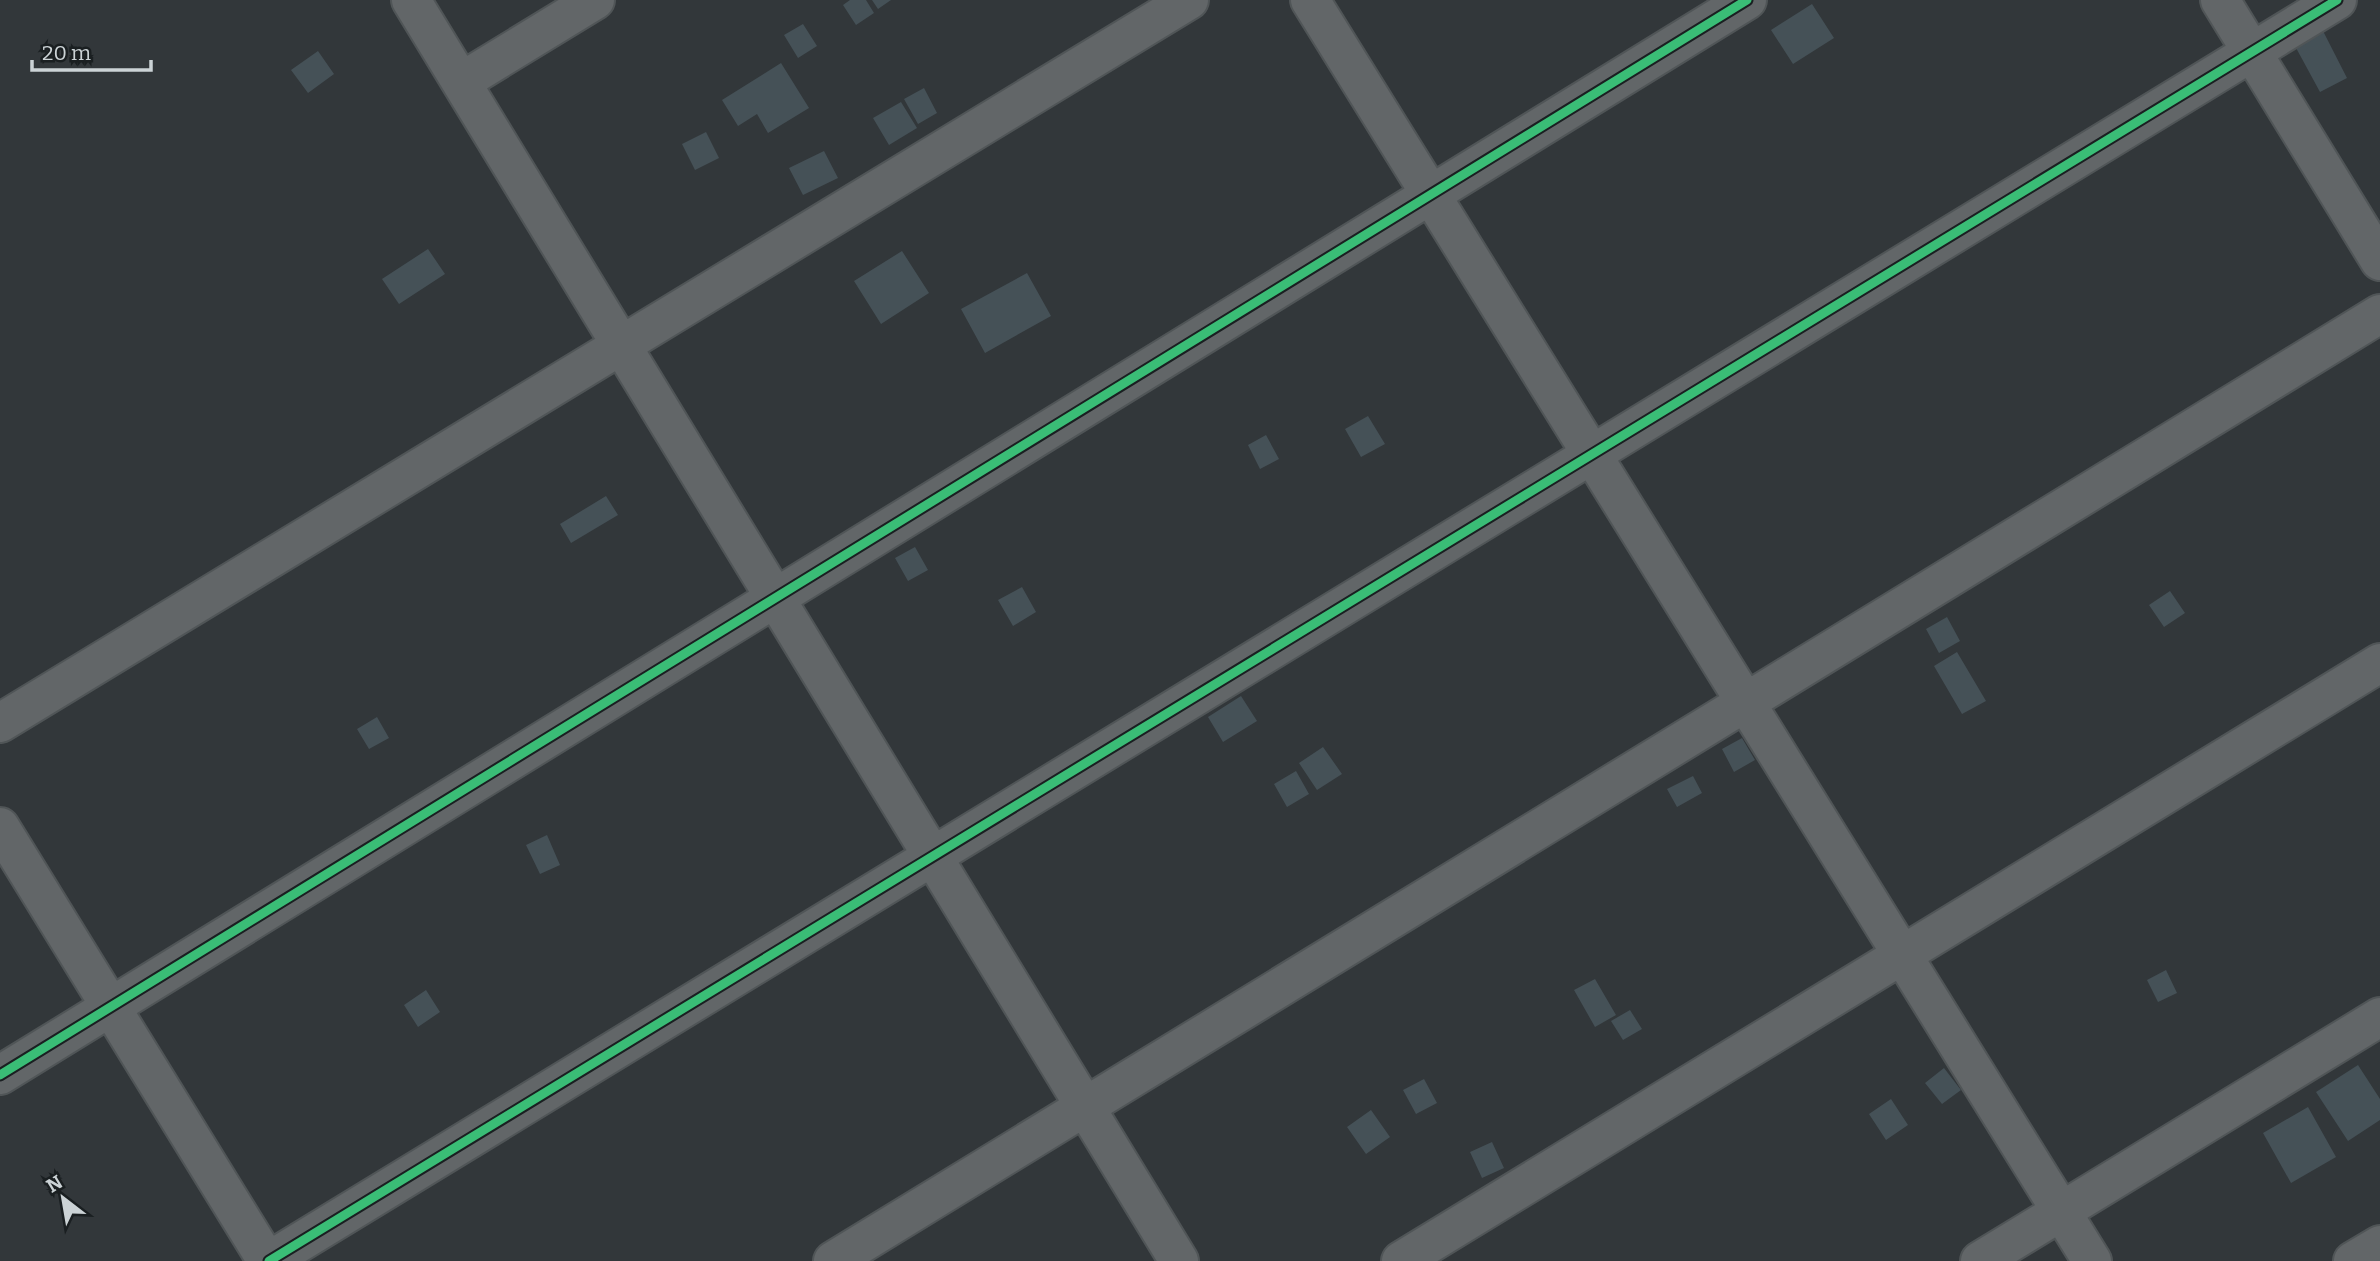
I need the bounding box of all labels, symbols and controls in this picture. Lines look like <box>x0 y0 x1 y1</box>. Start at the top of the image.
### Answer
scale bar <box>32 28 150 72</box>
text: 20 m <box>42 40 91 66</box>
north arrow <box>28 1163 98 1233</box>
text: N <box>42 1170 67 1197</box>

